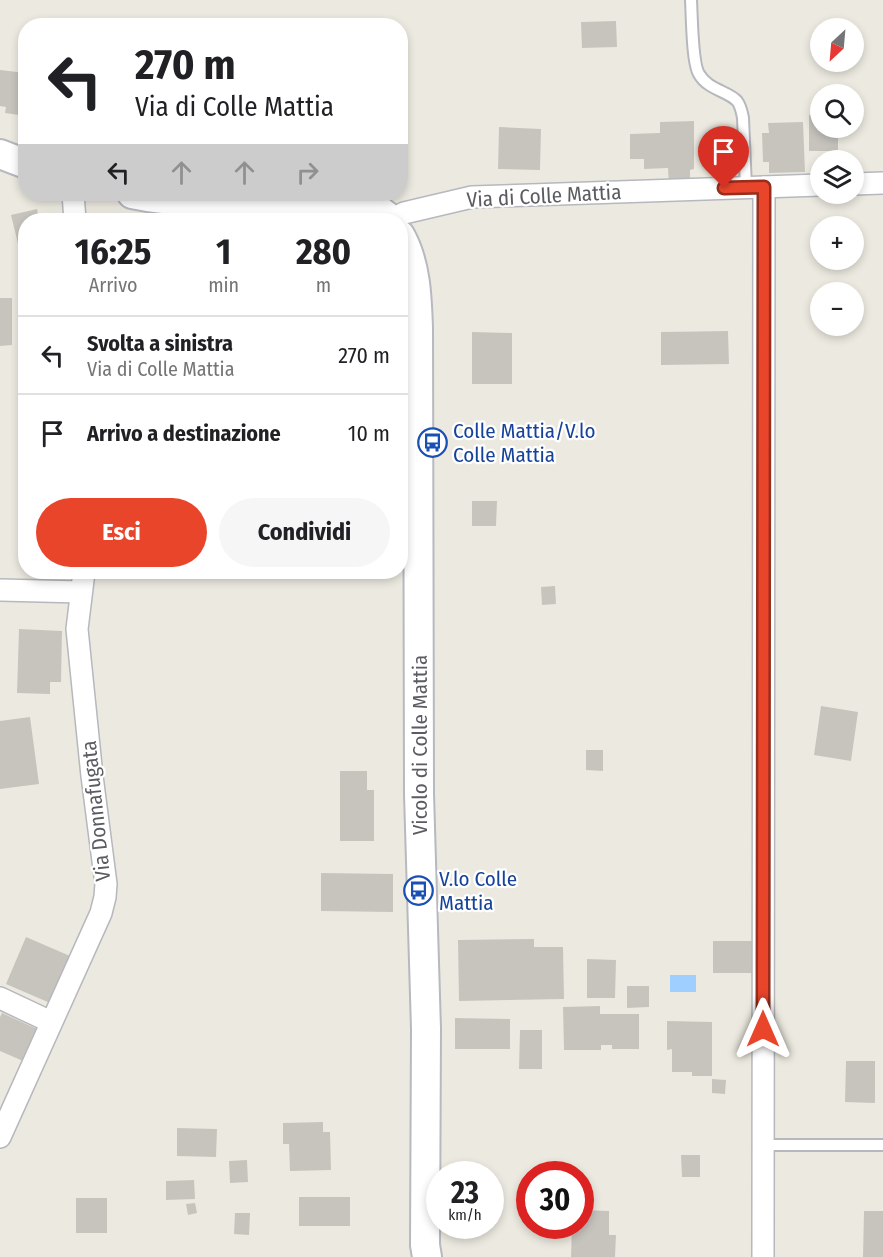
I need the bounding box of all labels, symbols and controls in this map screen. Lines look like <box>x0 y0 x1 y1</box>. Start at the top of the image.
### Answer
north arrow <box>810 18 864 72</box>
map controls <box>810 18 864 336</box>
text: 270 m <box>135 40 235 90</box>
icon: left <box>36 42 114 120</box>
button: search <box>810 84 864 138</box>
text: Via di Colle Mattia <box>135 91 334 123</box>
pin <box>698 126 749 188</box>
icon: arrive <box>707 135 740 168</box>
button: layers <box>810 150 864 204</box>
icon: left <box>102 156 135 189</box>
icon: ahead <box>165 156 198 189</box>
icon: ahead <box>228 156 261 189</box>
icon: right <box>291 156 324 189</box>
street label: Via di Colle Mattia <box>466 179 622 213</box>
button: + <box>810 216 864 270</box>
text: 16:25 <box>75 230 151 274</box>
text: 1 <box>216 230 231 274</box>
text: 280 <box>296 230 351 274</box>
text: Arrivo <box>89 273 138 297</box>
text: min <box>208 273 239 297</box>
text: m <box>316 273 331 297</box>
button: − <box>810 282 864 336</box>
text: Svolta a sinistra <box>87 330 233 357</box>
icon: left <box>36 339 69 372</box>
text: 270 m <box>338 342 390 369</box>
text: Via di Colle Mattia <box>87 357 234 381</box>
icon: arrive <box>36 417 69 450</box>
place label: Colle Mattia/V.lo Colle Mattia <box>453 418 596 468</box>
text: Arrivo a destinazione <box>87 420 281 447</box>
text: 10 m <box>348 420 390 447</box>
bus stop icon: Colle Mattia/V.lo Colle Mattia <box>416 427 448 459</box>
button: Esci <box>36 498 207 567</box>
button: Condividi <box>219 498 390 567</box>
street label: Vicolo di Colle Mattia <box>407 655 433 835</box>
street label: Via Donnafugata <box>76 739 116 883</box>
place label: V.lo Colle Mattia <box>439 866 517 916</box>
bus stop icon: V.lo Colle Mattia <box>402 875 434 907</box>
position arrow <box>731 997 795 1061</box>
speed limit sign: 30 <box>516 1161 594 1239</box>
text: 23 <box>451 1175 479 1211</box>
text: km/h <box>448 1206 482 1224</box>

